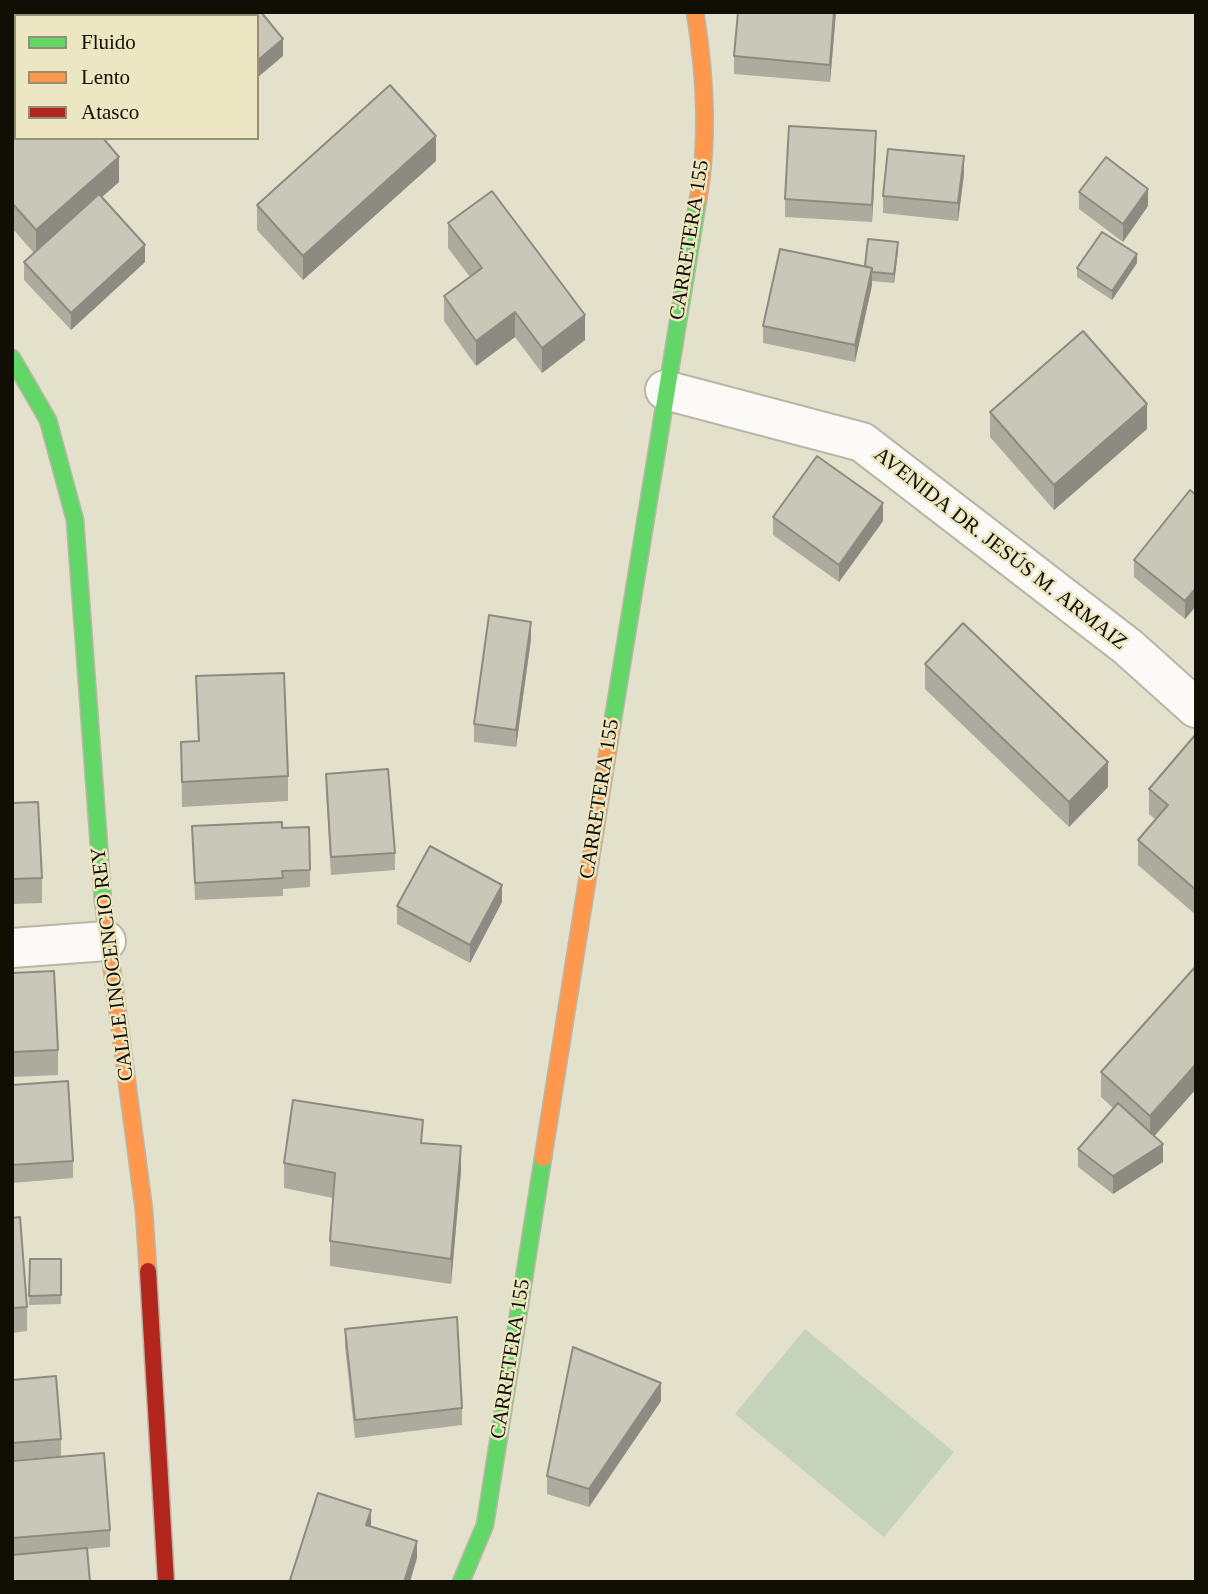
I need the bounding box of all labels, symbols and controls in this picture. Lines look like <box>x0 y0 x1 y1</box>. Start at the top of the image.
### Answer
legend <box>14 14 259 140</box>
text: Fluido <box>81 30 136 54</box>
text: Lento <box>81 65 130 89</box>
text: Atasco <box>81 100 139 124</box>
street label: CARRETERA 155 <box>665 158 715 322</box>
street label: AVENIDA DR. JESÚS M. ARMAIZ <box>868 442 1132 656</box>
street label: CARRETERA 155 <box>575 717 625 881</box>
street label: CALLE INOCENCIO REY <box>86 846 140 1082</box>
street label: CARRETERA 155 <box>486 1277 536 1441</box>

